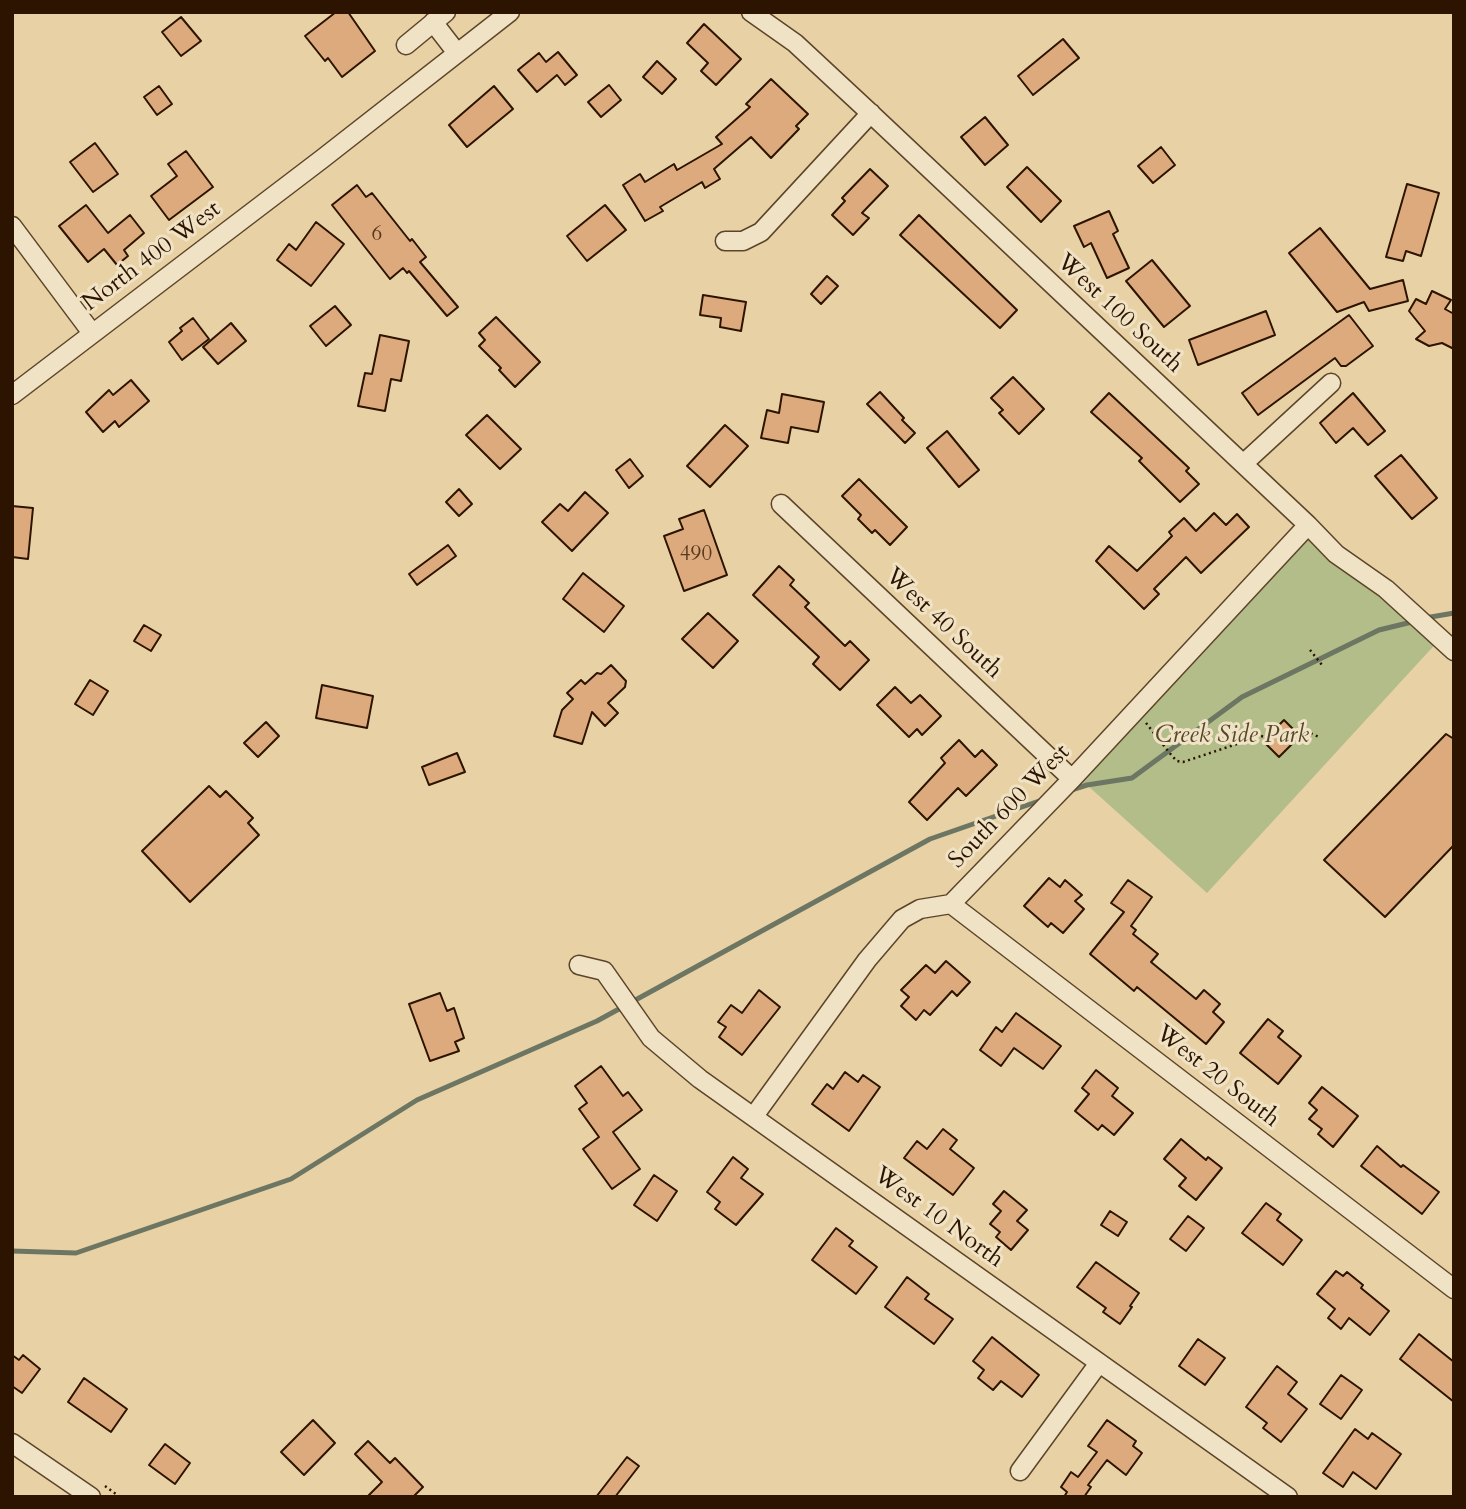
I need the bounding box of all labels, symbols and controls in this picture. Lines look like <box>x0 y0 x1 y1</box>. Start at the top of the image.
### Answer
street label: North 400 West <box>77 196 227 318</box>
house number: 6 <box>372 222 382 248</box>
street label: West 100 South <box>1050 248 1188 380</box>
house number: 490 <box>680 542 712 568</box>
street label: West 40 South <box>879 563 1007 685</box>
park label: Creek Side Park <box>1155 722 1309 750</box>
street label: South 600 West <box>943 739 1077 875</box>
street label: West 20 South <box>1149 1020 1285 1134</box>
street label: West 10 North <box>867 1161 1009 1275</box>

